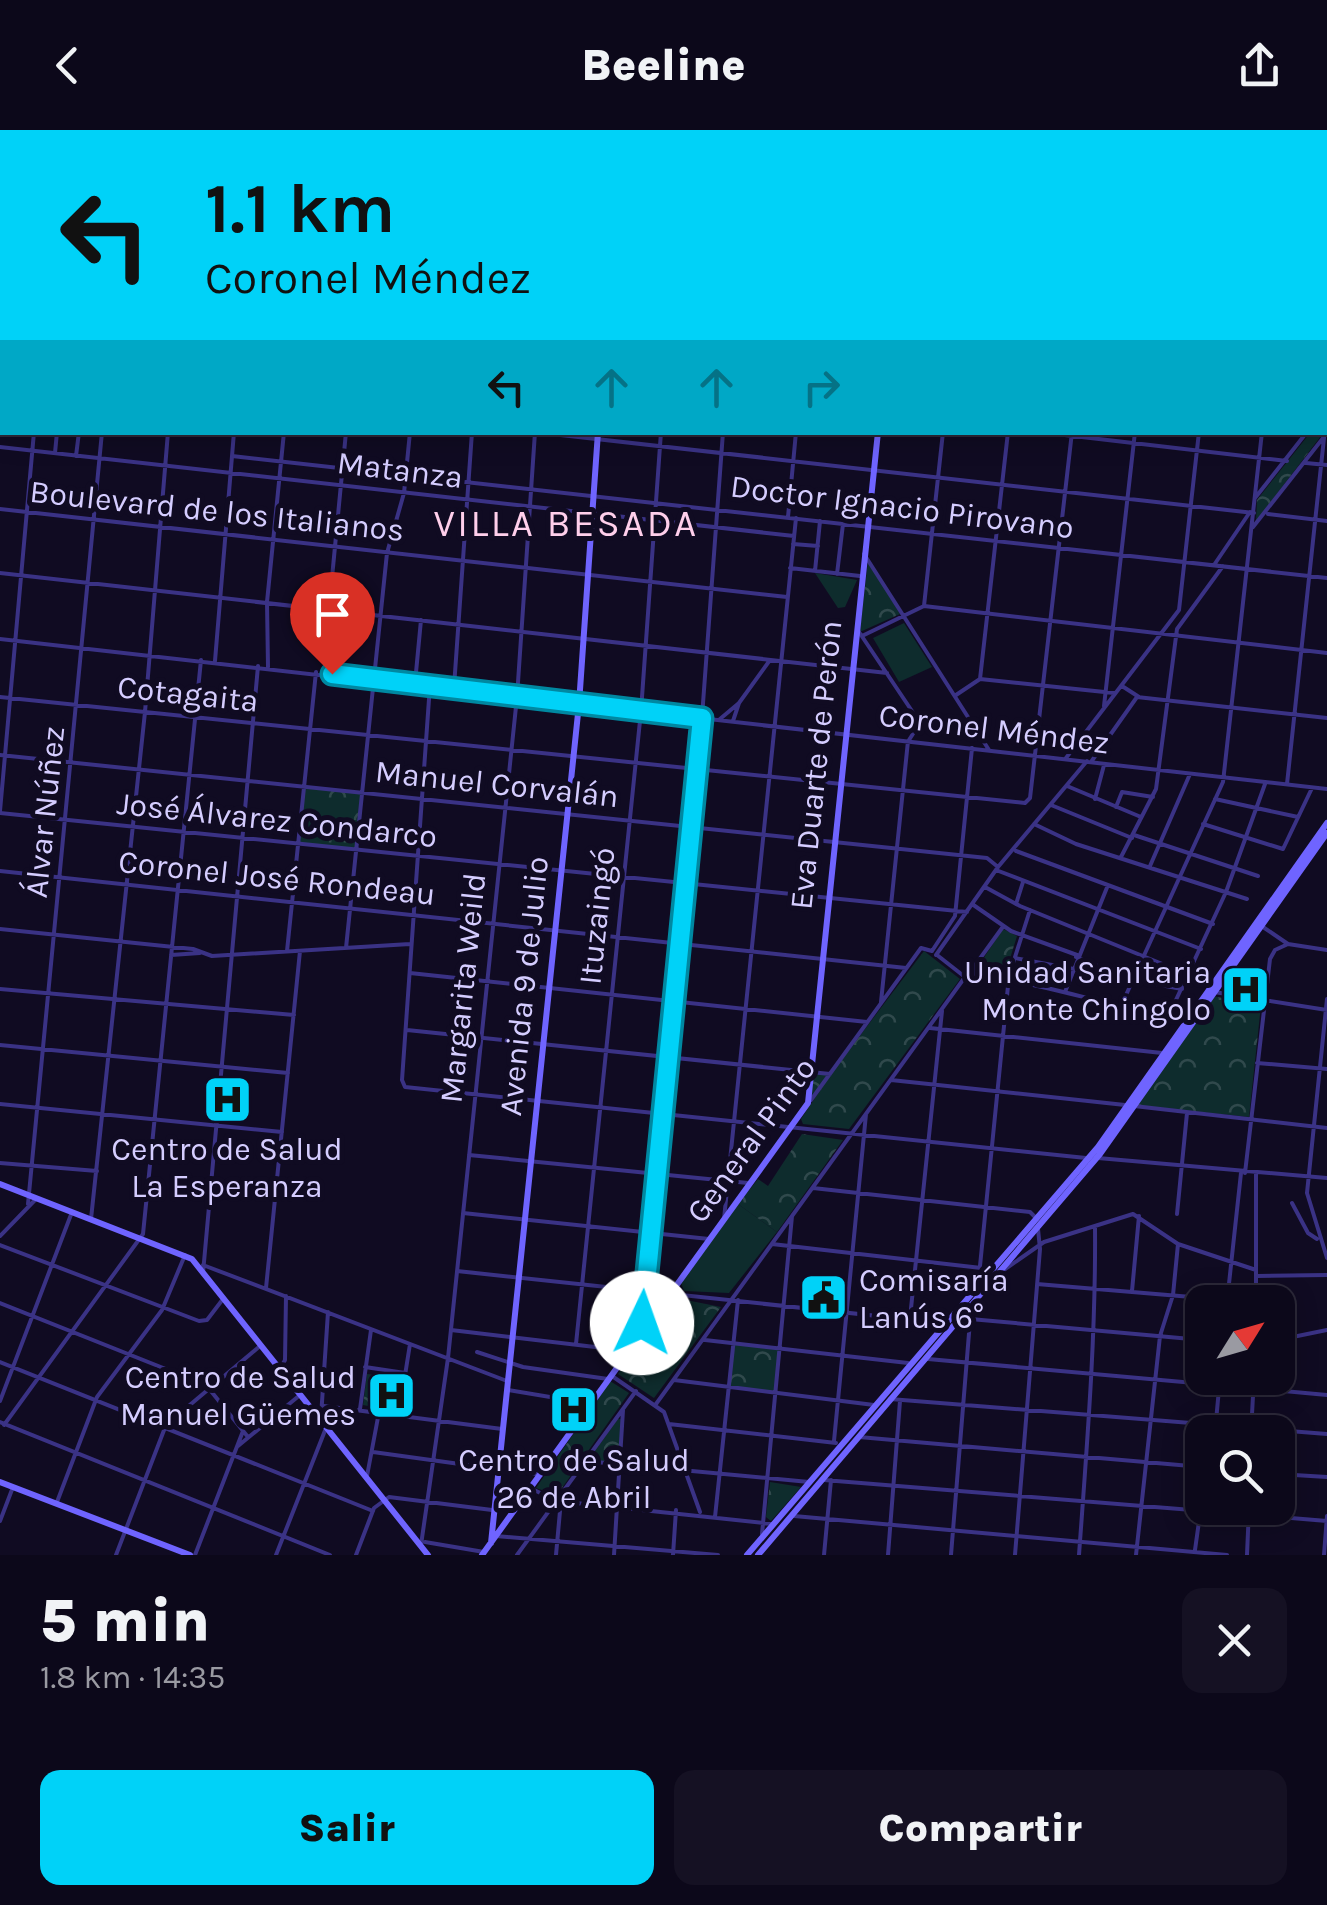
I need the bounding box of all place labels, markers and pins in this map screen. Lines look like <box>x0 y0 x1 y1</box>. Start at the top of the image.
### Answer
pin <box>290 572 375 675</box>
place label: Unidad Sanitaria Monte Chingolo <box>964 954 1211 1028</box>
hospital icon: Unidad Sanitaria Monte Chingolo <box>1220 964 1272 1016</box>
hospital icon: Centro de Salud La Esperanza <box>201 1073 253 1125</box>
place label: Centro de Salud La Esperanza <box>111 1131 343 1205</box>
place label: Comisaría Lanús 6° <box>859 1262 1009 1336</box>
public building icon: Comisaría Lanús 6° <box>798 1272 850 1324</box>
place label: Centro de Salud Manuel Güemes <box>120 1359 356 1433</box>
hospital icon: Centro de Salud Manuel Güemes <box>365 1369 417 1421</box>
hospital icon: Centro de Salud 26 de Abril <box>548 1384 600 1436</box>
place label: Centro de Salud 26 de Abril <box>458 1442 690 1516</box>

